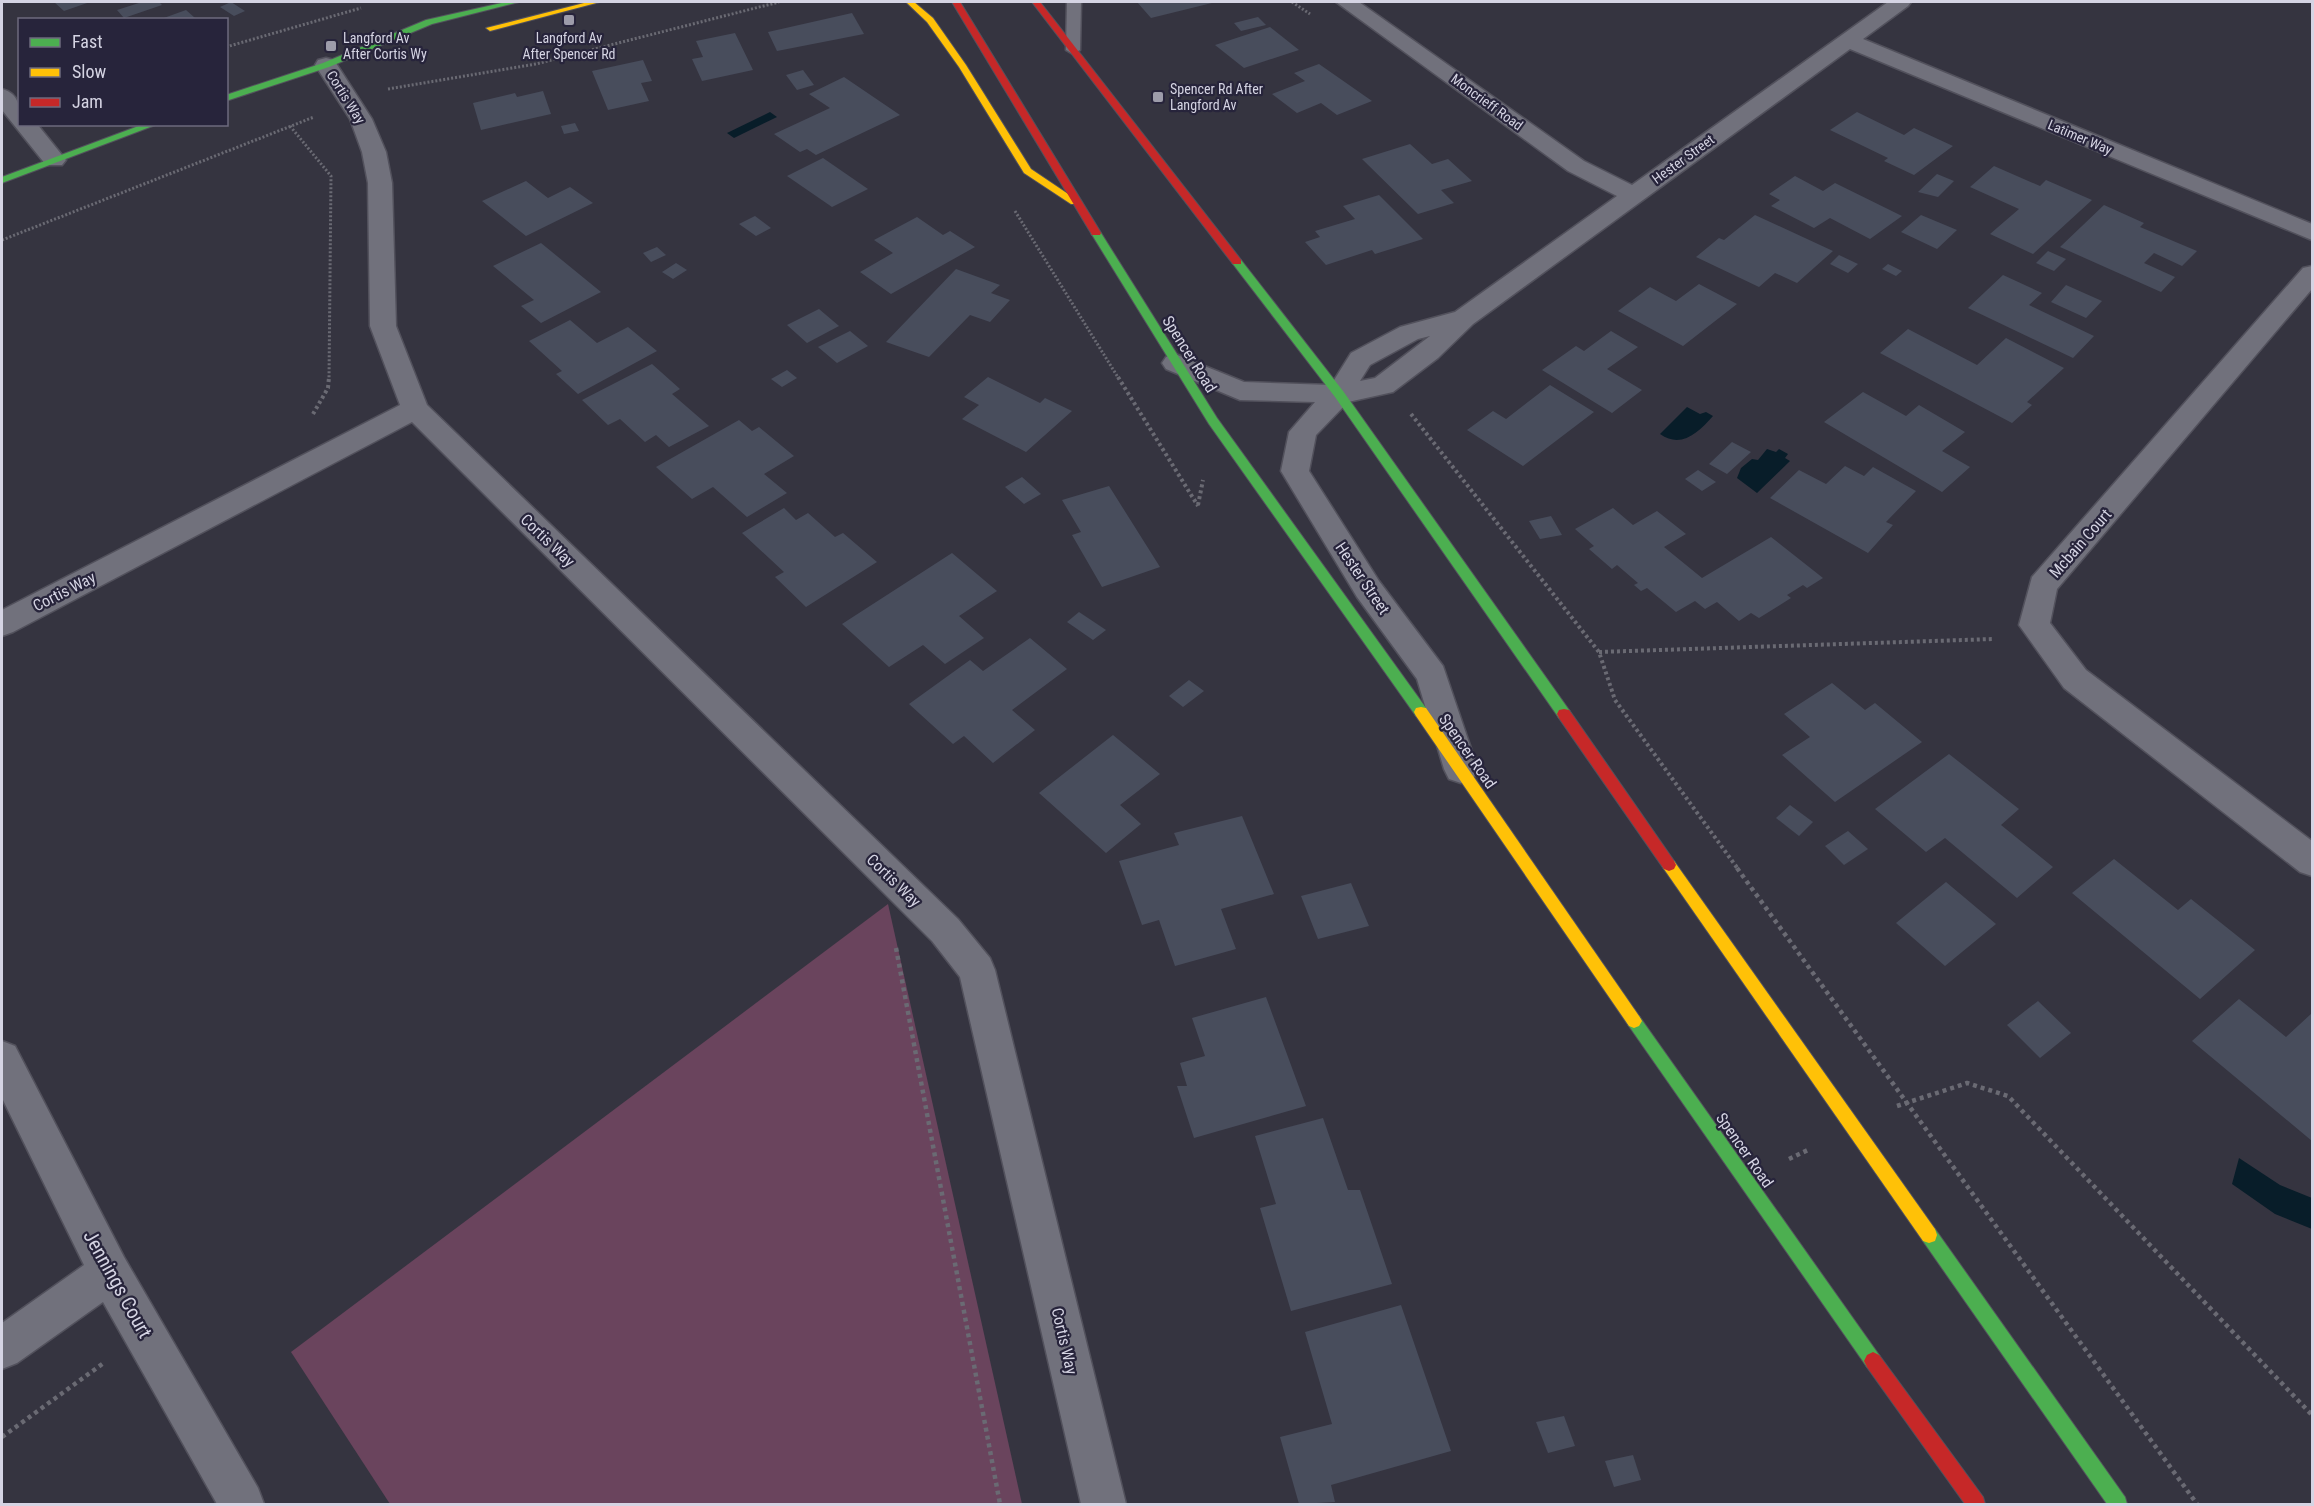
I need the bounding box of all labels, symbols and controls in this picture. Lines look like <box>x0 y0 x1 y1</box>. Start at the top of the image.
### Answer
marker: Langford Av After Spencer Rd <box>562 13 576 27</box>
legend <box>18 18 228 126</box>
place label: Langford Av After Cortis Wy <box>343 30 427 62</box>
place label: Langford Av After Spencer Rd <box>522 30 616 62</box>
text: Fast <box>72 31 103 52</box>
marker: Langford Av After Cortis Wy <box>324 39 338 53</box>
text: Slow <box>72 61 107 82</box>
street label: Cortis Way <box>323 68 369 127</box>
street label: Moncrieff Road <box>1448 71 1526 133</box>
place label: Spencer Rd After Langford Av <box>1170 81 1263 113</box>
marker: Spencer Rd After Langford Av <box>1151 90 1165 104</box>
text: Jam <box>72 91 103 112</box>
street label: Latimer Way <box>2045 116 2115 158</box>
street label: Hester Street <box>1649 131 1717 187</box>
street label: Spencer Road <box>1158 312 1221 396</box>
street label: Mcbain Court <box>2045 505 2116 582</box>
street label: Cortis Way <box>517 510 579 571</box>
street label: Hester Street <box>1332 539 1394 618</box>
street label: Cortis Way <box>30 567 99 615</box>
street label: Spencer Road <box>1435 710 1500 792</box>
street label: Cortis Way <box>863 850 925 911</box>
street label: Spencer Road <box>1712 1109 1777 1191</box>
street label: Jennings Court <box>78 1226 158 1342</box>
street label: Cortis Way <box>1048 1306 1081 1377</box>

